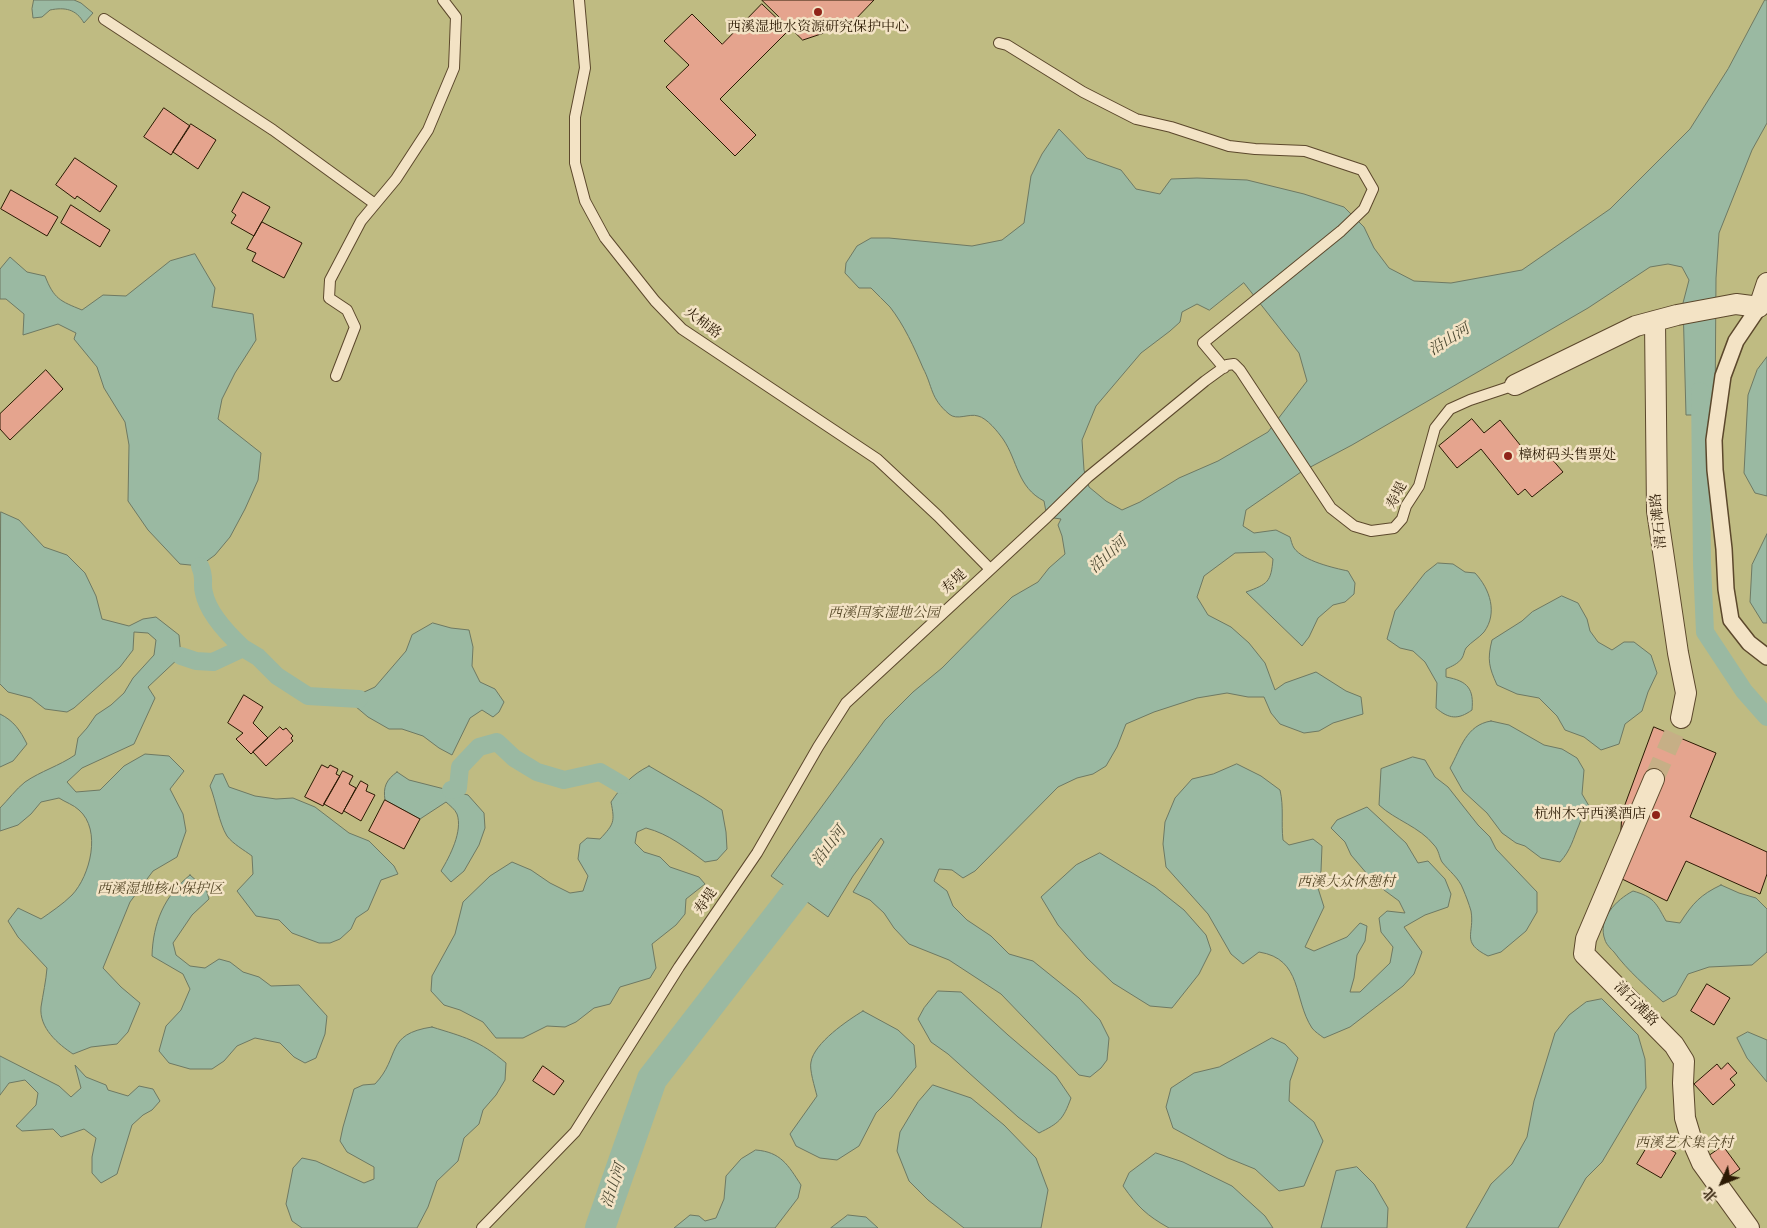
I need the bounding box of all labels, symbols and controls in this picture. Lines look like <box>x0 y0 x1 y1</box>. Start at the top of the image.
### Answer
marker: 西溪湿地水资源研究保护中心 <box>812 6 824 18</box>
place label: 西溪湿地水资源研究保护中心 <box>727 20 909 36</box>
street label: 火柿路 <box>680 305 724 343</box>
water label: 沿山河 <box>1426 321 1474 361</box>
place label: 樟树码头售票处 <box>1518 448 1616 464</box>
marker: 樟树码头售票处 <box>1502 450 1514 462</box>
street label: 寿堤 <box>1384 480 1412 512</box>
street label: 清石滩路 <box>1649 492 1671 550</box>
water label: 沿山河 <box>1086 534 1132 578</box>
street label: 寿堤 <box>939 567 971 599</box>
park label: 西溪国家湿地公园 <box>828 606 940 622</box>
place label: 杭州木守西溪酒店 <box>1534 807 1646 823</box>
marker: 杭州木守西溪酒店 <box>1650 809 1662 821</box>
water label: 沿山河 <box>809 824 851 870</box>
park label: 西溪大众休憩村 <box>1297 875 1395 891</box>
park label: 西溪湿地核心保护区 <box>97 882 223 898</box>
street label: 寿堤 <box>692 886 722 918</box>
street label: 清石滩路 <box>1609 979 1661 1031</box>
park label: 西溪艺术集合村 <box>1635 1136 1733 1152</box>
north arrow <box>1697 1158 1747 1208</box>
water label: 沿山河 <box>599 1162 631 1210</box>
text: 北 <box>1699 1182 1723 1205</box>

